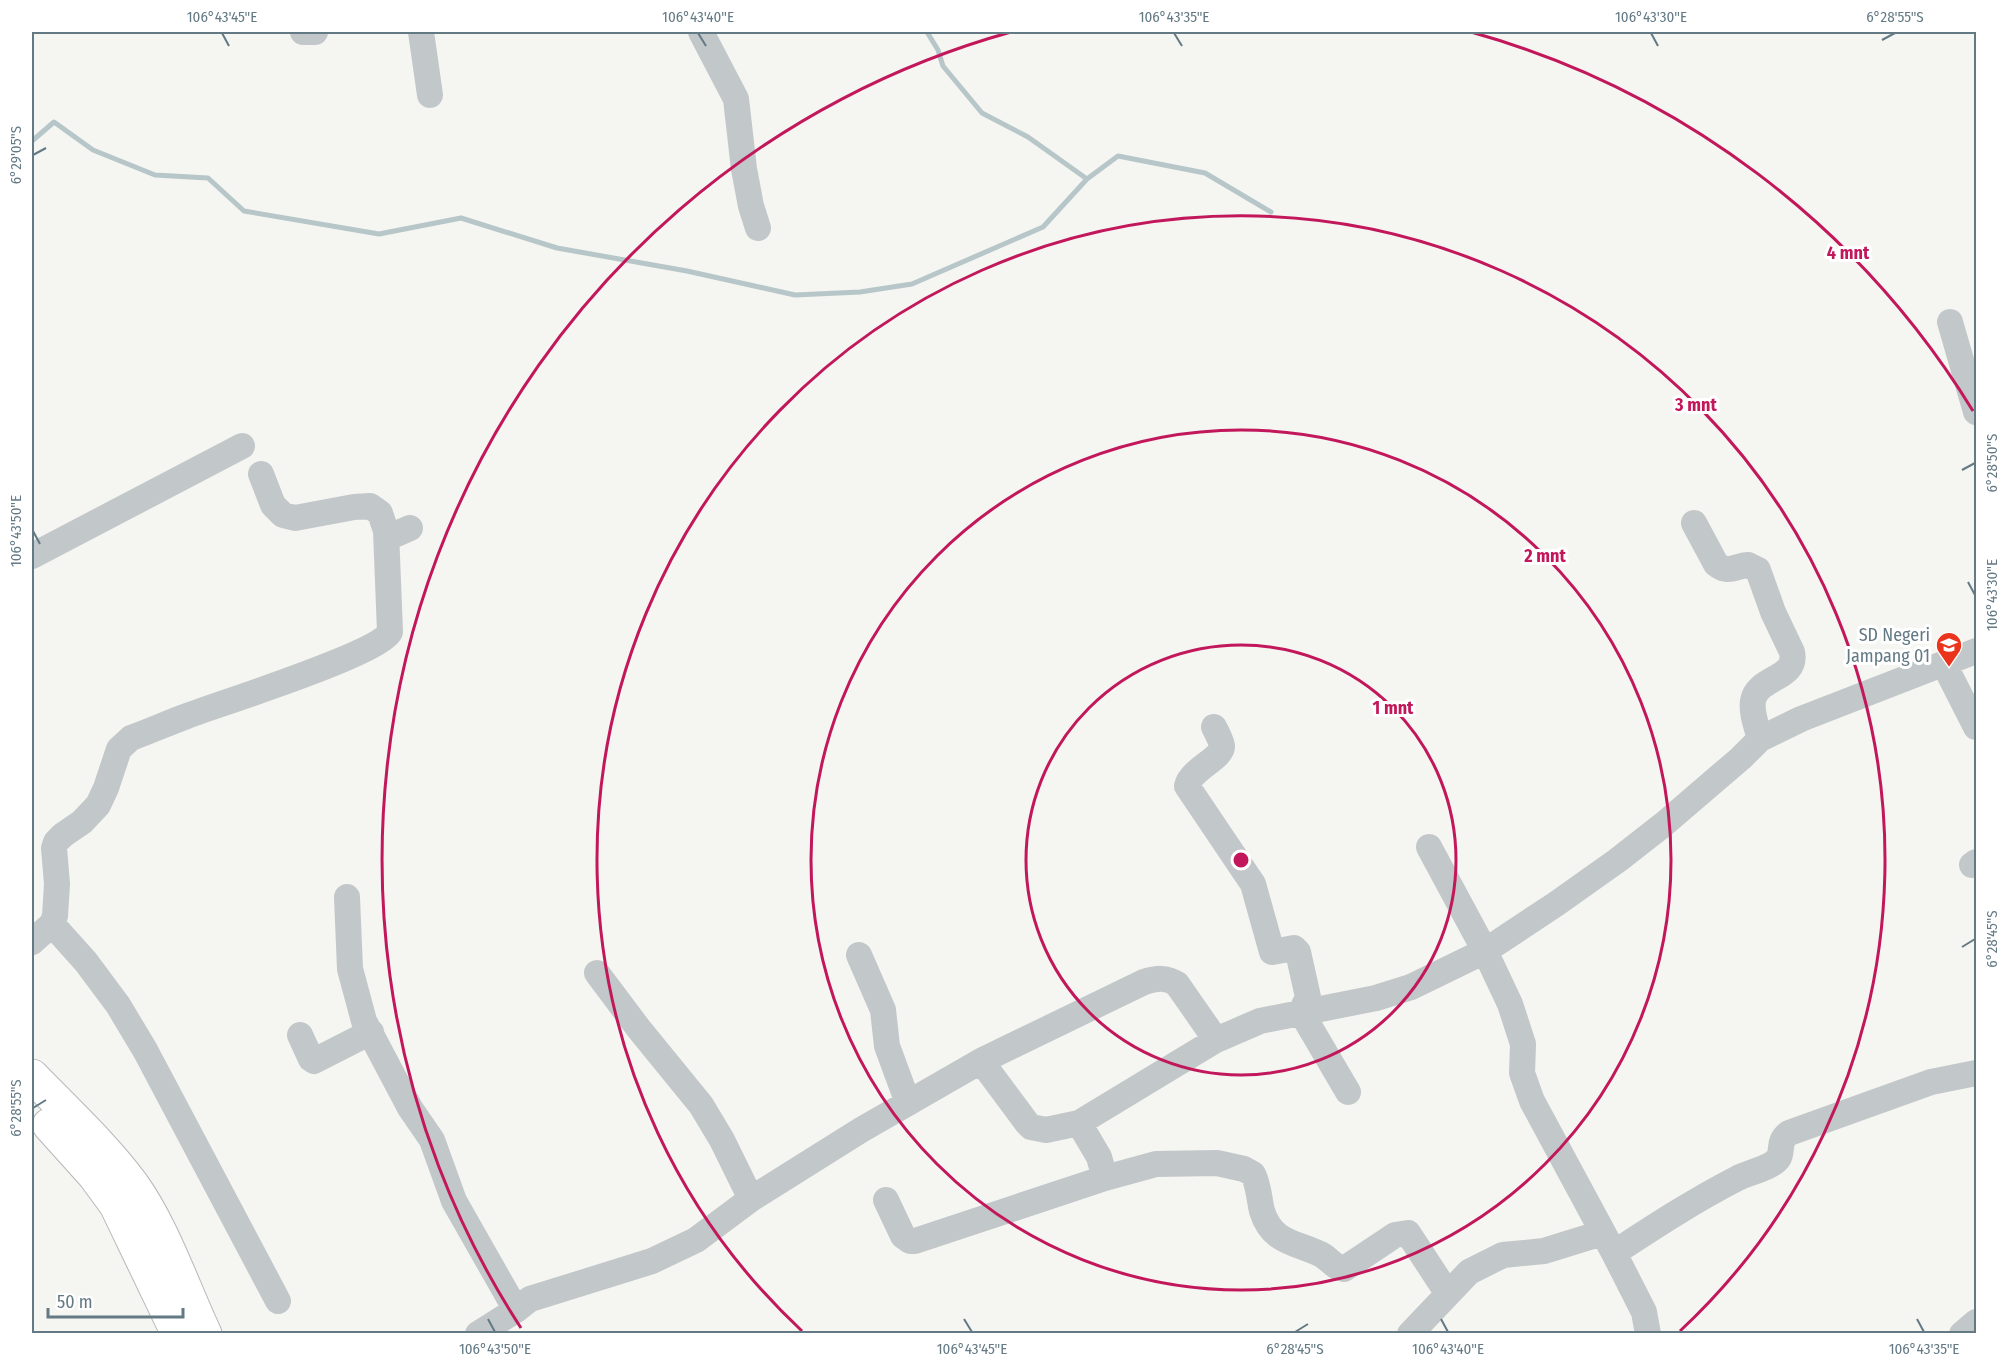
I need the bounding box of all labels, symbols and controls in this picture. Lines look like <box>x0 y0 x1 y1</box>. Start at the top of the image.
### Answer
text: 106°43'45"E <box>187 8 257 26</box>
text: 106°43'40"E <box>662 8 734 26</box>
text: 106°43'35"E <box>1139 8 1209 26</box>
text: 106°43'30"E <box>1615 8 1687 26</box>
text: 6°28'55"S <box>1866 8 1924 26</box>
text: 6°29'05"S <box>7 126 25 184</box>
text: 4 mnt <box>1827 242 1870 264</box>
text: 3 mnt <box>1674 394 1718 416</box>
text: 6°28'50"S <box>1983 434 2001 492</box>
text: 106°43'50"E <box>7 495 25 567</box>
text: 2 mnt <box>1523 545 1566 567</box>
text: 106°43'30"E <box>1983 559 2001 631</box>
place label: SD Negeri Jampang 01 <box>1846 624 1930 667</box>
school or university icon: SD Negeri Jampang 01 <box>1934 630 1964 668</box>
text: 1 mnt <box>1373 697 1414 719</box>
centre of rings <box>1231 850 1251 870</box>
text: 6°28'45"S <box>1983 910 2001 968</box>
text: 6°28'55"S <box>7 1079 25 1137</box>
scale bar <box>48 1281 183 1319</box>
text: 50 m <box>57 1291 93 1313</box>
text: 106°43'50"E <box>459 1340 531 1358</box>
text: 106°43'45"E <box>937 1340 1007 1358</box>
text: 6°28'45"S <box>1266 1340 1324 1358</box>
text: 106°43'40"E <box>1412 1340 1484 1358</box>
text: 106°43'35"E <box>1889 1340 1959 1358</box>

